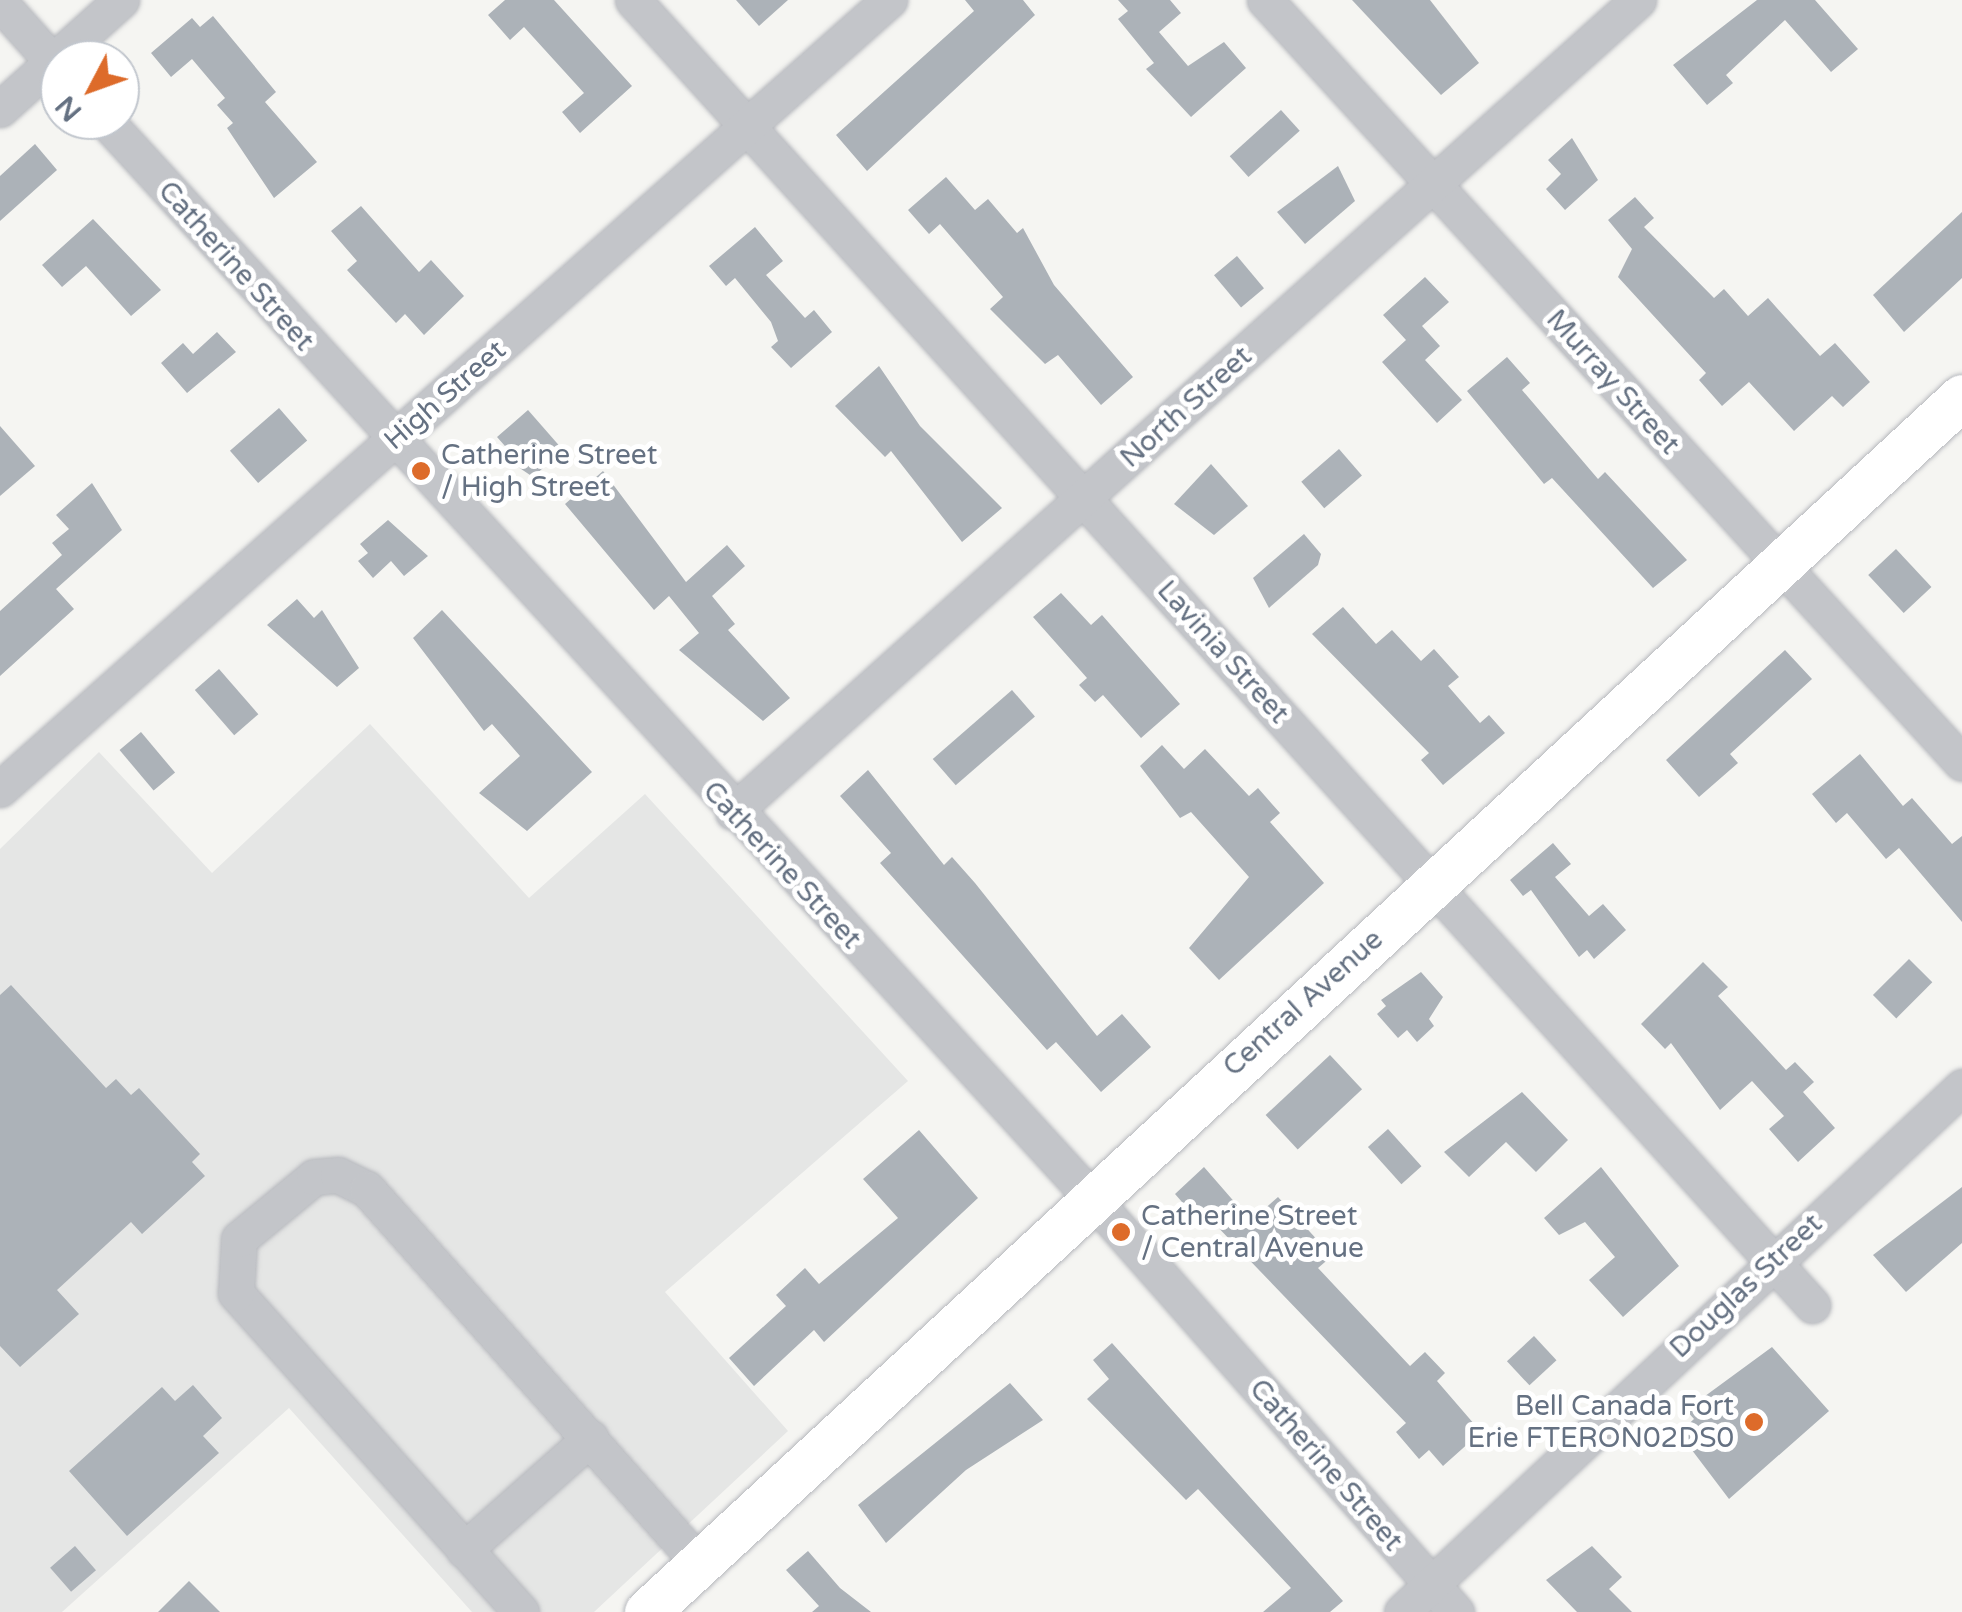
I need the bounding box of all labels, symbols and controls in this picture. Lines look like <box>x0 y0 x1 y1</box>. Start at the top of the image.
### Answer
north arrow <box>40 40 140 140</box>
text: N <box>49 89 89 128</box>
street label: Catherine Street <box>151 174 321 358</box>
street label: Murray Street <box>1539 303 1687 461</box>
street label: High Street <box>377 333 513 457</box>
street label: North Street <box>1113 339 1259 475</box>
place label: Catherine Street / High Street <box>441 438 657 504</box>
marker: Catherine Street / High Street <box>410 460 432 482</box>
street label: Lavinia Street <box>1150 574 1296 730</box>
street label: Catherine Street <box>696 774 868 956</box>
street label: Central Avenue <box>1216 923 1390 1083</box>
place label: Catherine Street / Central Avenue <box>1141 1199 1364 1265</box>
street label: Douglas Street <box>1663 1207 1829 1365</box>
marker: Catherine Street / Central Avenue <box>1110 1221 1132 1243</box>
street label: Catherine Street <box>1242 1372 1410 1558</box>
place label: Bell Canada Fort Erie FTERON02DS0 <box>1467 1389 1734 1455</box>
marker: Bell Canada Fort Erie FTERON02DS0 <box>1743 1411 1765 1433</box>

